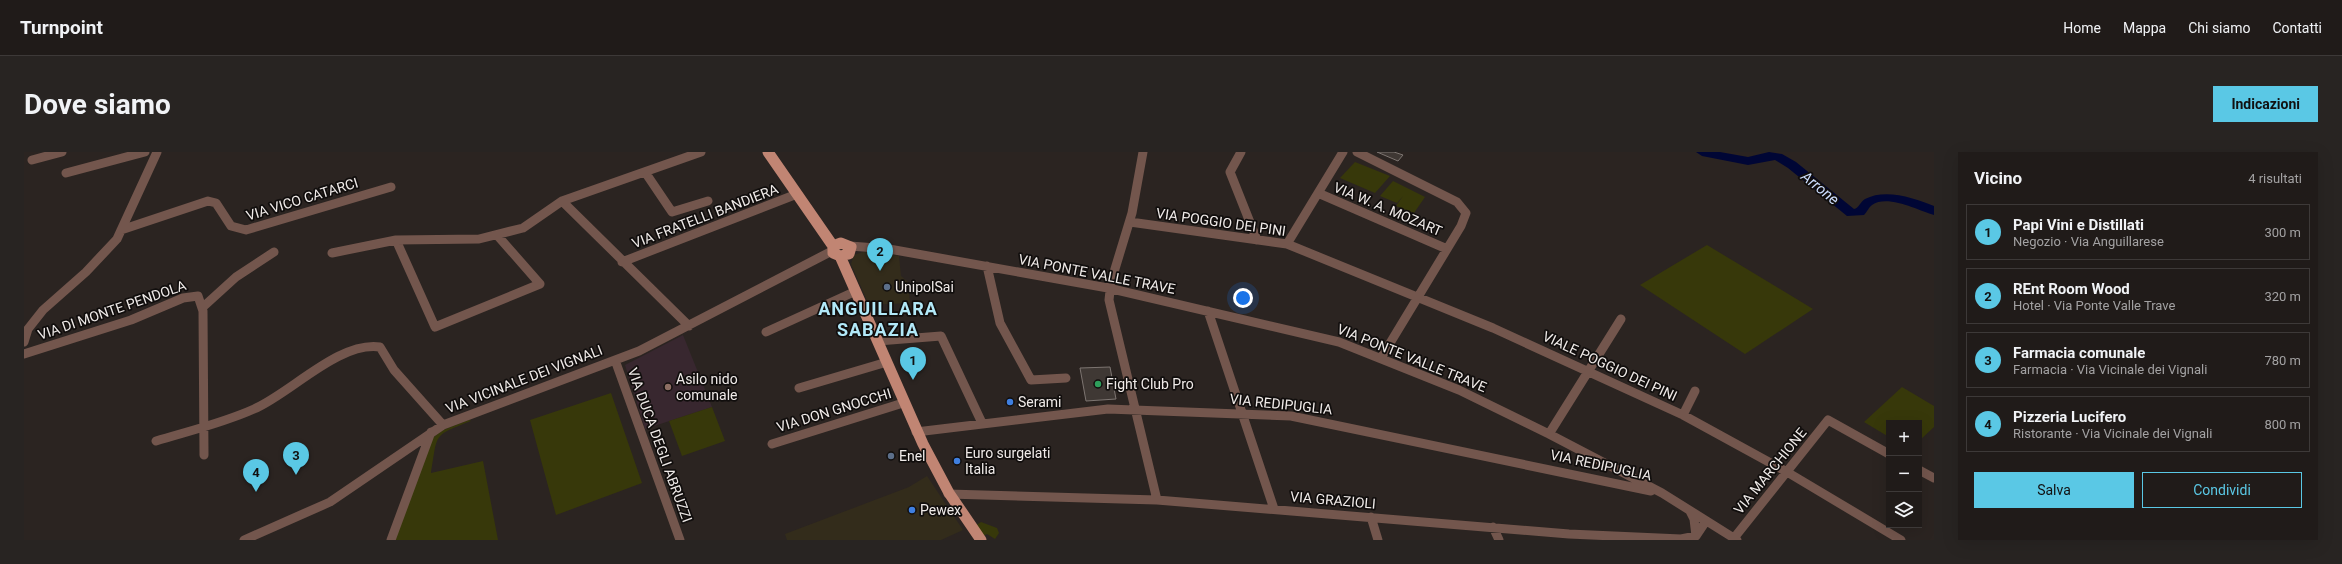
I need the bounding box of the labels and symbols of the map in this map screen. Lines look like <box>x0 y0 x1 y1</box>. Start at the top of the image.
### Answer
water label: Arrone <box>1797 167 1843 209</box>
street label: VIA VICO CATARCI <box>244 174 360 224</box>
street label: VIA W. A. MOZART <box>1331 179 1445 239</box>
street label: VIA FRATELLI BANDIERA <box>630 181 780 251</box>
street label: VIA POGGIO DEI PINI <box>1155 205 1287 239</box>
pin: 2 <box>867 238 893 271</box>
street label: VIA PONTE VALLE TRAVE <box>1017 251 1177 297</box>
street label: VIA DI MONTE PENDOLA <box>36 277 188 343</box>
place label: UnipolSai <box>895 279 954 295</box>
marker: UnipolSai <box>882 282 892 292</box>
your location <box>1233 288 1253 308</box>
district label: ANGUILLARA SABAZIA <box>818 298 938 340</box>
street label: VIA PONTE VALLE TRAVE <box>1335 321 1489 395</box>
street label: VIALE POGGIO DEI PINI <box>1540 328 1680 404</box>
street label: VIA VICINALE DEI VIGNALI <box>443 342 605 416</box>
pin: 1 <box>900 347 926 380</box>
street label: VIA DUCA DEGLI ABRUZZI <box>625 366 695 524</box>
place label: Asilo nido comunale <box>676 371 738 403</box>
place label: Fight Club Pro <box>1106 376 1194 392</box>
marker: Fight Club Pro <box>1093 379 1103 389</box>
marker: Asilo nido comunale <box>663 382 673 392</box>
street label: VIA DON GNOCCHI <box>775 385 893 435</box>
street label: VIA REDIPUGLIA <box>1229 391 1333 417</box>
place label: Serami <box>1018 394 1062 410</box>
marker: Serami <box>1005 397 1015 407</box>
street label: VIA MARCHIONE <box>1730 425 1810 517</box>
pin: 3 <box>283 442 309 475</box>
place label: Euro surgelati Italia <box>965 445 1050 477</box>
street label: VIA REDIPUGLIA <box>1549 446 1653 484</box>
place label: Enel <box>899 448 926 464</box>
marker: Enel <box>886 451 896 461</box>
marker: Euro surgelati Italia <box>952 456 962 466</box>
pin: 4 <box>243 459 269 492</box>
street label: VIA GRAZIOLI <box>1290 488 1376 512</box>
place label: Pewex <box>920 502 961 518</box>
marker: Pewex <box>907 505 917 515</box>

